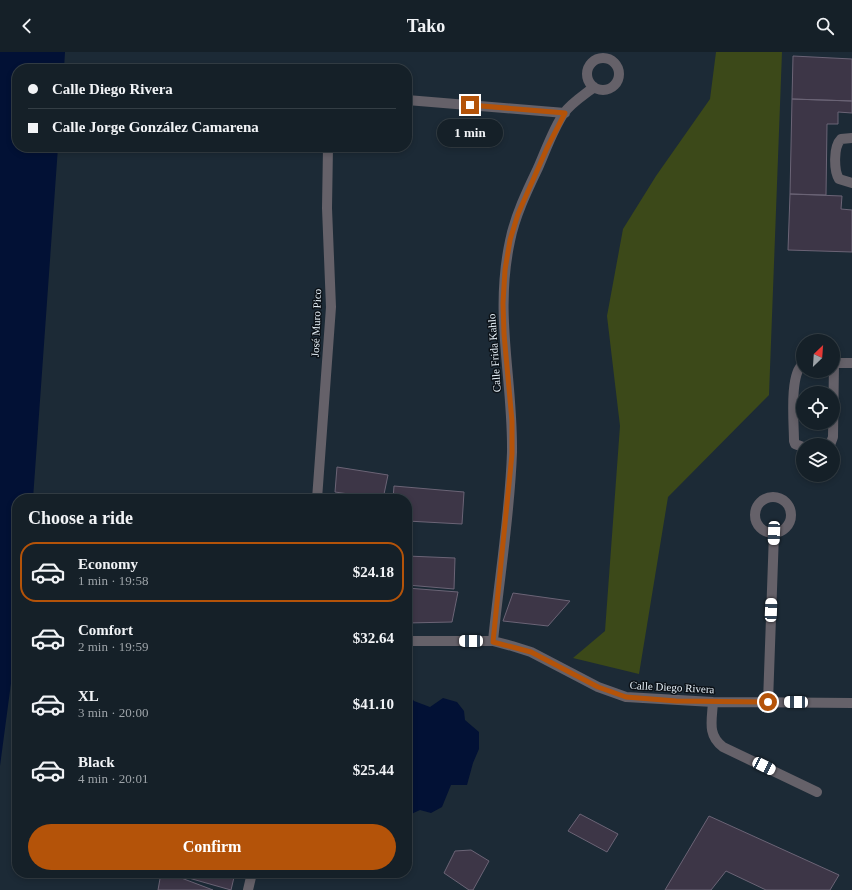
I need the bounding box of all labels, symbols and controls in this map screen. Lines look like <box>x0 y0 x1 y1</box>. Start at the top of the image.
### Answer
icon: back <box>16 15 38 37</box>
icon: search <box>814 15 836 37</box>
text: Tako <box>407 16 445 36</box>
text: Calle Diego Rivera <box>52 81 173 97</box>
route end <box>461 96 479 114</box>
text: Calle Jorge González Camarena <box>52 119 259 135</box>
callout: 1 min <box>437 119 503 147</box>
text: 1 min <box>454 125 486 140</box>
street label: José Muro Pico <box>309 288 323 357</box>
street label: Calle Frida Kahlo <box>485 313 503 393</box>
north arrow <box>796 334 840 378</box>
map controls <box>796 334 840 482</box>
button: locate <box>796 386 840 430</box>
button: layers <box>796 438 840 482</box>
text: Choose a ride <box>28 508 133 528</box>
car <box>768 521 780 545</box>
icon: car <box>30 554 66 590</box>
text: Economy <box>78 556 138 572</box>
text: $24.18 <box>353 564 394 580</box>
text: 1 min · 19:58 <box>78 573 148 588</box>
car <box>765 598 777 622</box>
icon: car <box>30 620 66 656</box>
text: Comfort <box>78 622 133 638</box>
text: $32.64 <box>353 630 394 646</box>
car <box>459 635 483 647</box>
text: 2 min · 19:59 <box>78 639 148 654</box>
street label: Calle Diego Rivera <box>629 679 715 695</box>
icon: car <box>30 686 66 722</box>
text: XL <box>78 688 99 704</box>
route start <box>759 693 777 711</box>
text: $41.10 <box>353 696 394 712</box>
car <box>784 696 808 708</box>
text: 3 min · 20:00 <box>78 705 148 720</box>
icon: car <box>30 752 66 788</box>
text: Black <box>78 754 115 770</box>
car <box>751 755 777 777</box>
text: $25.44 <box>353 762 394 778</box>
text: 4 min · 20:01 <box>78 771 148 786</box>
button: Confirm <box>28 824 396 870</box>

